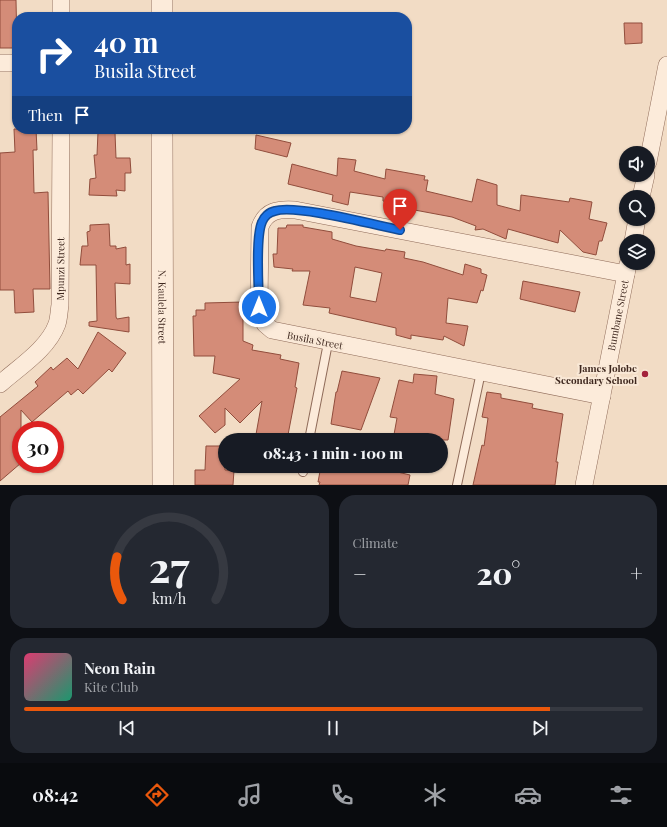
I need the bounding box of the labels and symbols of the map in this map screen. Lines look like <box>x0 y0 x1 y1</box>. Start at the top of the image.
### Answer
pin <box>383 189 417 230</box>
street label: Mpunzi Street <box>53 237 67 301</box>
street label: N. Kaulela Street <box>155 270 170 345</box>
street label: Bumbane Street <box>604 278 632 352</box>
position arrow <box>238 286 280 328</box>
street label: Busila Street <box>286 328 345 352</box>
place label: James Jolobe Secondary School <box>555 361 637 387</box>
marker: James Jolobe Secondary School <box>640 369 650 379</box>
speed limit sign: 30 <box>12 421 64 473</box>

